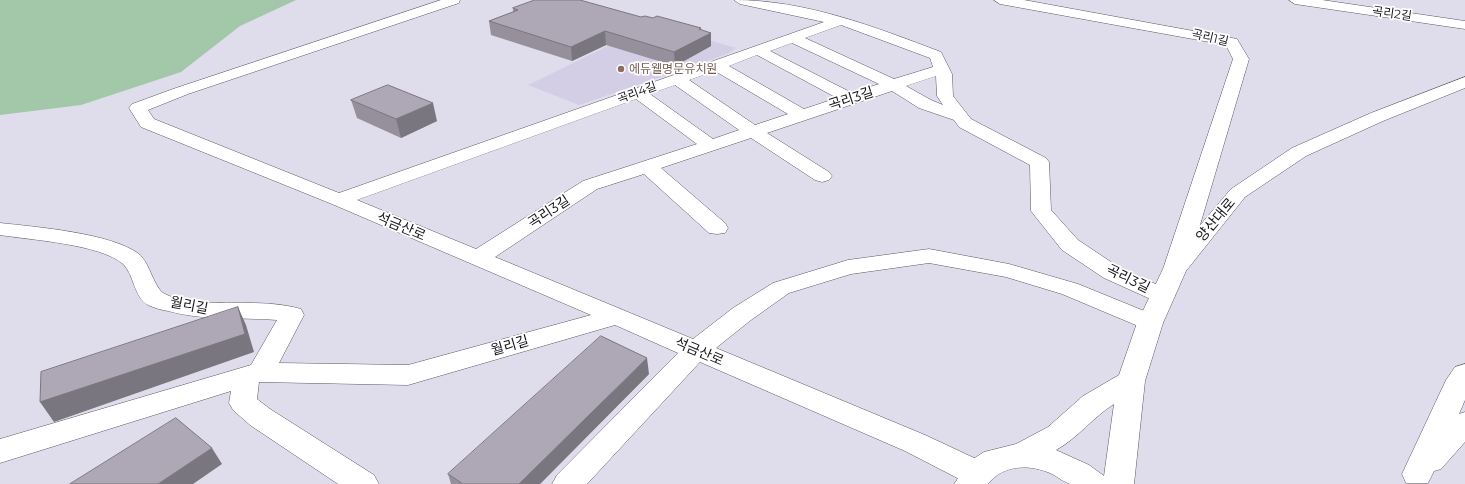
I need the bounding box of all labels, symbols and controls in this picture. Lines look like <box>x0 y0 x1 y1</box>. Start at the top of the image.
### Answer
street label: 곡리2길 <box>1371 4 1413 24</box>
street label: 곡리1길 <box>1190 27 1230 49</box>
place label: 에듀웰명문유치원 <box>629 62 717 76</box>
marker: 에듀웰명문유치원 <box>616 64 626 74</box>
street label: 곡리4길 <box>615 79 659 107</box>
street label: 곡리3길 <box>826 84 876 114</box>
street label: 곡리3길 <box>525 192 573 232</box>
street label: 양산대로 <box>1193 195 1239 245</box>
street label: 석금산로 <box>374 209 428 245</box>
street label: 곡리3길 <box>1103 261 1153 297</box>
street label: 월리길 <box>168 294 210 318</box>
street label: 월리길 <box>489 333 531 359</box>
street label: 석금산로 <box>672 334 726 370</box>

